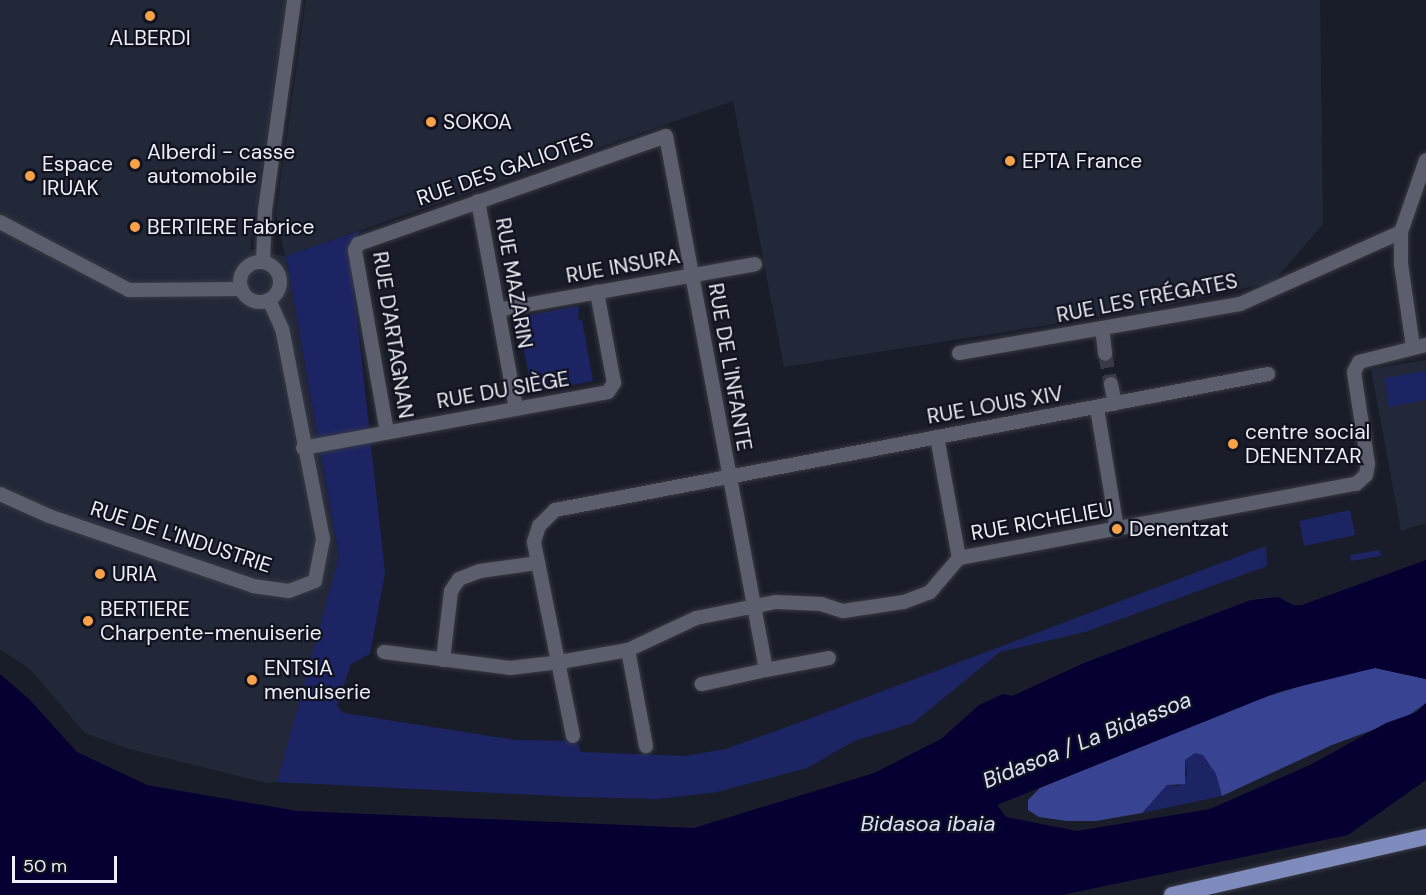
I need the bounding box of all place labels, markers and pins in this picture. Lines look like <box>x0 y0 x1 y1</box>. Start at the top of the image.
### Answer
marker: ALBERDI <box>143 9 157 23</box>
place label: ALBERDI <box>109 25 191 51</box>
place label: SOKOA <box>443 109 512 135</box>
marker: SOKOA <box>424 115 438 129</box>
place label: Alberdi - casse automobile <box>147 139 295 189</box>
place label: EPTA France <box>1022 148 1142 174</box>
place label: Espace IRUAK <box>42 151 113 201</box>
marker: EPTA France <box>1003 154 1017 168</box>
marker: Alberdi - casse automobile <box>128 157 142 171</box>
marker: Espace IRUAK <box>23 169 37 183</box>
place label: BERTIERE Fabrice <box>147 214 314 240</box>
marker: BERTIERE Fabrice <box>128 220 142 234</box>
place label: centre social DENENTZAR <box>1245 419 1370 469</box>
marker: centre social DENENTZAR <box>1226 437 1240 451</box>
place label: Denentzat <box>1129 516 1229 542</box>
marker: Denentzat <box>1110 522 1124 536</box>
place label: URIA <box>112 561 157 587</box>
marker: URIA <box>93 567 107 581</box>
place label: BERTIERE Charpente-menuiserie <box>100 596 322 646</box>
marker: BERTIERE Charpente-menuiserie <box>81 614 95 628</box>
place label: ENTSIA menuiserie <box>264 655 371 705</box>
marker: ENTSIA menuiserie <box>245 673 259 687</box>

